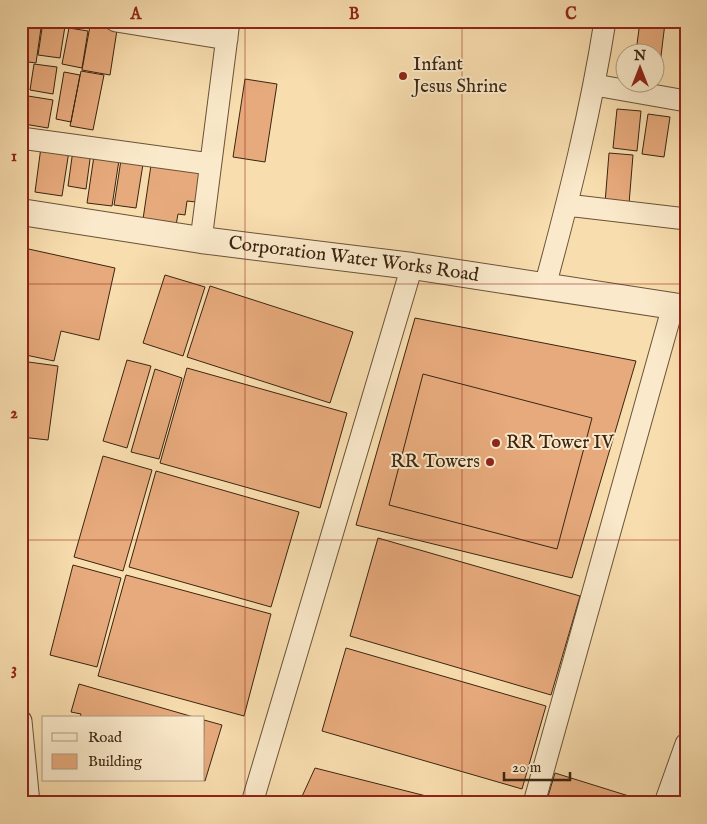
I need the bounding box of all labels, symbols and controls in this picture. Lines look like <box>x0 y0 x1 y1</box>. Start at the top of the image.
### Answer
text: A <box>130 5 143 25</box>
text: B <box>349 5 360 25</box>
text: C <box>565 5 577 25</box>
north arrow <box>614 42 664 92</box>
text: N <box>633 47 646 65</box>
place label: Infant Jesus Shrine <box>411 53 507 99</box>
marker: Infant Jesus Shrine <box>397 70 409 82</box>
text: 1 <box>11 147 17 167</box>
street label: Corporation Water Works Road <box>227 231 481 288</box>
text: 2 <box>10 404 18 424</box>
place label: RR Tower IV <box>506 431 614 455</box>
marker: RR Tower IV <box>490 437 502 449</box>
place label: RR Towers <box>390 450 480 474</box>
marker: RR Towers <box>484 456 496 468</box>
text: 3 <box>11 660 17 680</box>
legend <box>42 716 205 782</box>
text: Road <box>88 728 123 747</box>
scale bar <box>504 749 571 781</box>
text: Building <box>88 752 143 771</box>
text: 20 m <box>512 758 542 777</box>

